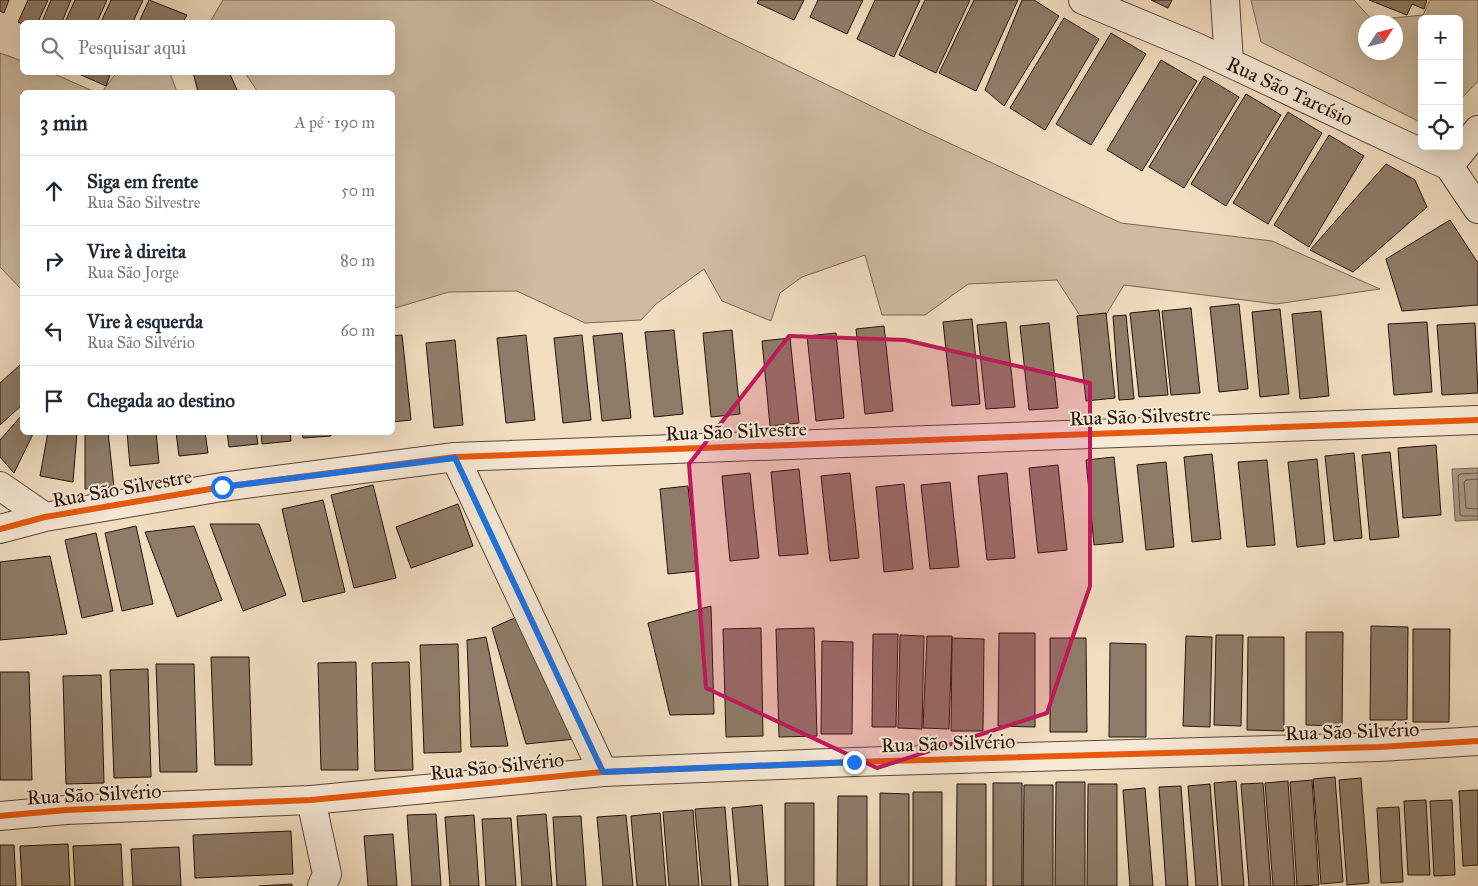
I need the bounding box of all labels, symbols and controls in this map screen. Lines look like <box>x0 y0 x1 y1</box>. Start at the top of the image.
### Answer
north arrow <box>1358 15 1403 60</box>
map controls <box>1418 15 1463 150</box>
button: + <box>1418 15 1463 60</box>
search box <box>20 20 395 75</box>
icon: search <box>38 34 66 62</box>
text: Pesquisar aqui <box>78 36 186 59</box>
street label: Rua São Tarcísio <box>1223 51 1357 131</box>
button: − <box>1418 60 1463 105</box>
button: locate <box>1418 105 1463 150</box>
text: 3 min <box>40 110 88 136</box>
text: A pé · 190 m <box>295 113 375 132</box>
text: Siga em frente <box>87 170 198 193</box>
icon: ahead <box>40 177 68 205</box>
text: 50 m <box>341 181 375 200</box>
text: Rua São Silvestre <box>87 193 200 212</box>
text: Vire à direita <box>87 240 186 263</box>
icon: right <box>40 247 68 275</box>
text: 80 m <box>340 251 375 270</box>
text: Rua São Jorge <box>87 263 179 282</box>
text: Vire à esquerda <box>87 310 203 333</box>
icon: left <box>40 317 68 345</box>
text: 60 m <box>341 321 375 340</box>
text: Rua São Silvério <box>87 333 195 352</box>
icon: arrive <box>40 387 68 415</box>
text: Chegada ao destino <box>87 389 235 412</box>
street label: Rua São Silvestre <box>1069 402 1211 430</box>
street label: Rua São Silvestre <box>665 417 807 445</box>
street label: Rua São Silvestre <box>50 464 194 512</box>
route start <box>211 476 234 499</box>
street label: Rua São Silvério <box>1284 717 1420 745</box>
street label: Rua São Silvério <box>880 729 1016 757</box>
street label: Rua São Silvério <box>429 747 565 785</box>
route end <box>843 751 866 774</box>
street label: Rua São Silvério <box>26 778 162 810</box>

